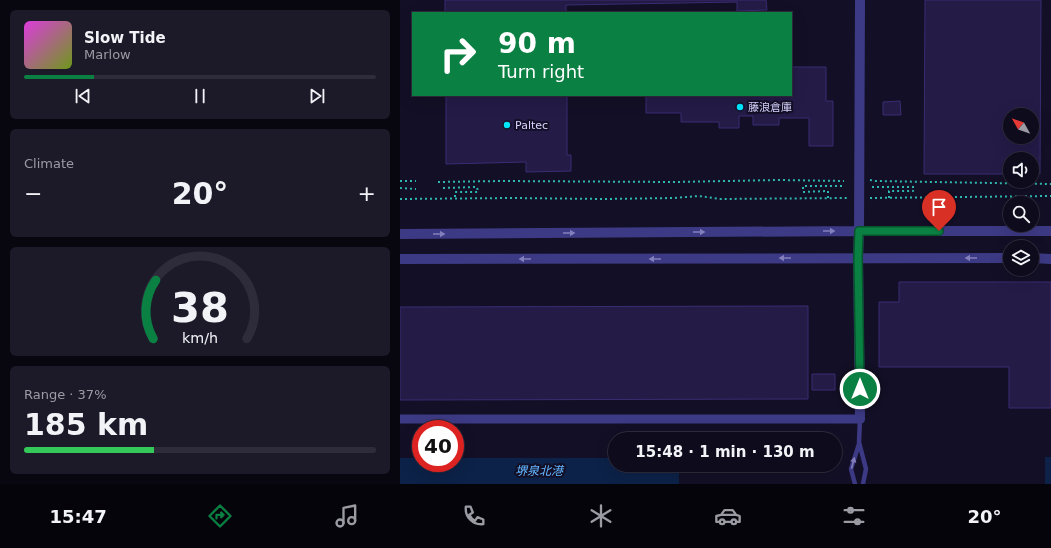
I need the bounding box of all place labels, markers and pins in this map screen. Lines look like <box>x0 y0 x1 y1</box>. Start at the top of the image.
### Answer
place label: 藤浪倉庫 <box>748 101 792 114</box>
marker: 藤浪倉庫 <box>735 102 745 112</box>
place label: Paltec <box>515 119 548 132</box>
marker: Paltec <box>502 120 512 130</box>
pin <box>922 190 956 231</box>

